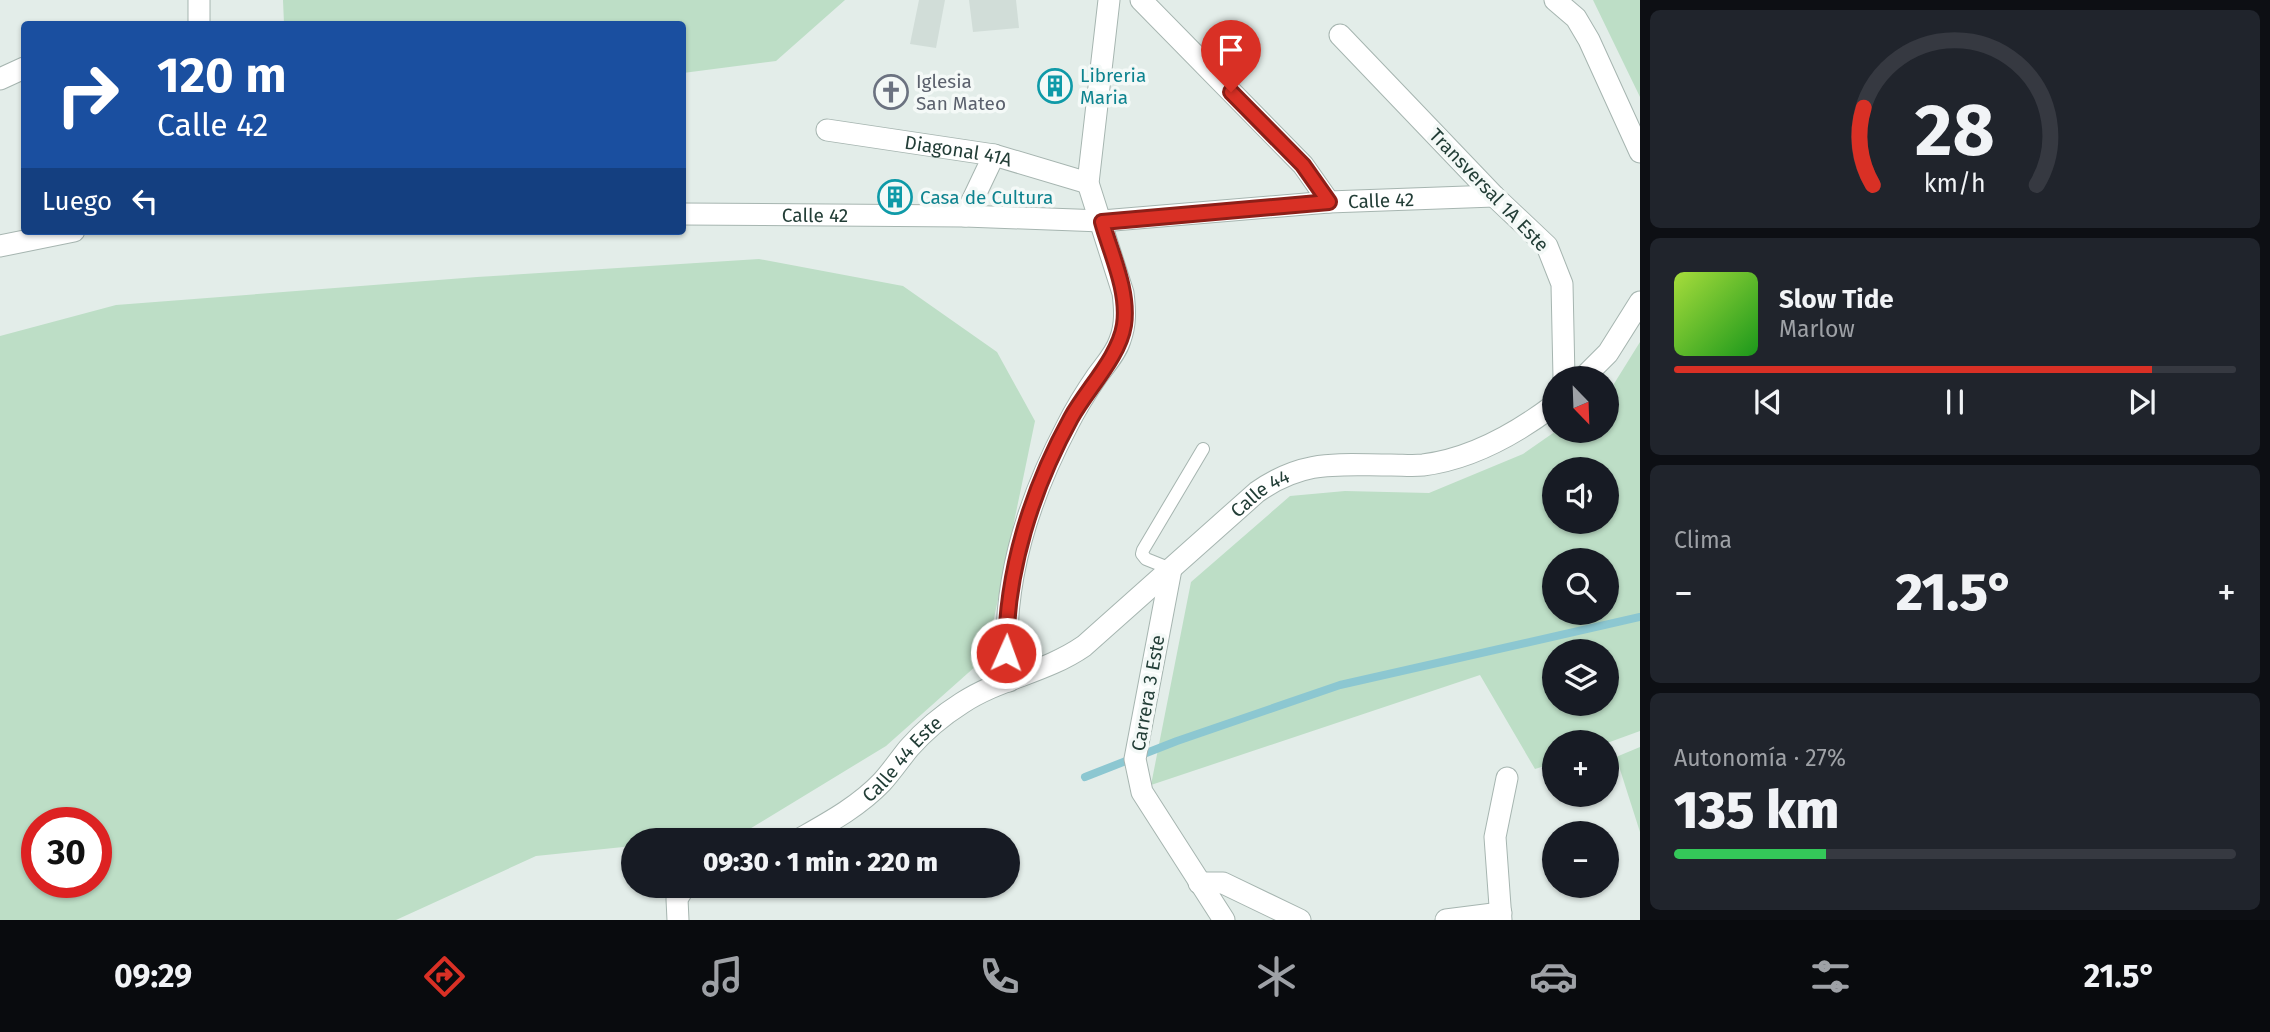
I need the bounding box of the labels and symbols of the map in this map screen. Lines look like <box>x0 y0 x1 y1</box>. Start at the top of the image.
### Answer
pin <box>1201 20 1261 92</box>
place label: Libreria Maria <box>1080 64 1146 109</box>
building icon: Libreria Maria <box>1036 67 1074 105</box>
place label: Iglesia San Mateo <box>916 70 1006 115</box>
church icon: Iglesia San Mateo <box>872 73 910 111</box>
street label: Transversal 1A Este <box>1424 124 1554 256</box>
street label: Diagonal 41A <box>903 130 1015 171</box>
building icon: Casa de Cultura <box>876 178 914 216</box>
place label: Casa de Cultura <box>920 186 1053 209</box>
street label: Calle 42 <box>1348 187 1415 213</box>
street label: Calle 42 <box>782 203 848 227</box>
north arrow <box>1542 366 1619 443</box>
street label: Calle 44 <box>1226 464 1293 522</box>
position arrow <box>969 616 1043 690</box>
street label: Carrera 3 Este <box>1126 633 1170 753</box>
street label: Calle 44 Este <box>857 711 946 807</box>
speed limit sign: 30 <box>21 807 112 898</box>

